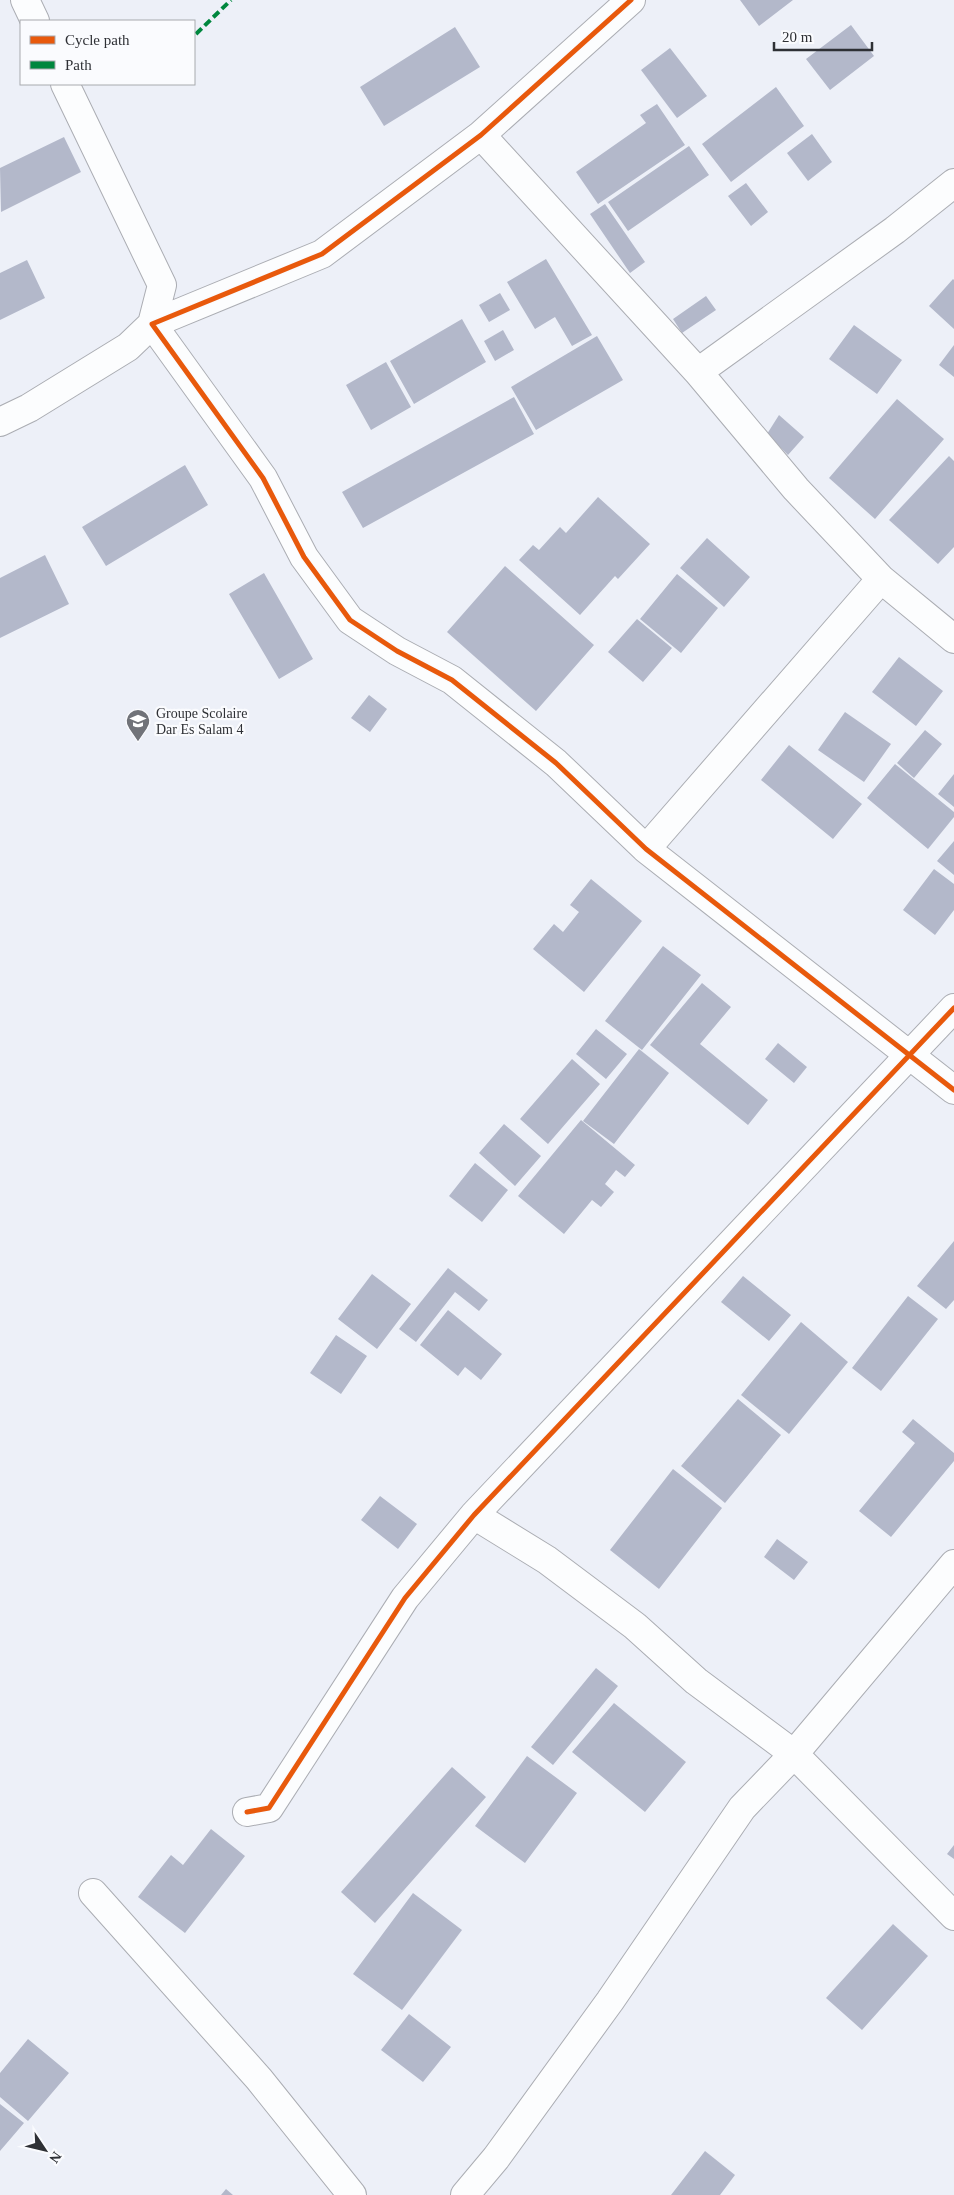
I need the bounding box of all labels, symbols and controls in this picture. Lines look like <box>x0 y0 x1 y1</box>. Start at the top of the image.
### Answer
legend <box>20 20 195 85</box>
scale bar <box>774 20 872 52</box>
text: 20 m <box>782 29 813 45</box>
text: Cycle path <box>65 32 130 48</box>
text: Path <box>65 57 92 73</box>
place label: Groupe Scolaire Dar Es Salam 4 <box>156 706 247 737</box>
school or university icon: Groupe Scolaire Dar Es Salam 4 <box>125 708 151 742</box>
north arrow <box>20 2125 70 2175</box>
text: N <box>46 2149 64 2166</box>

